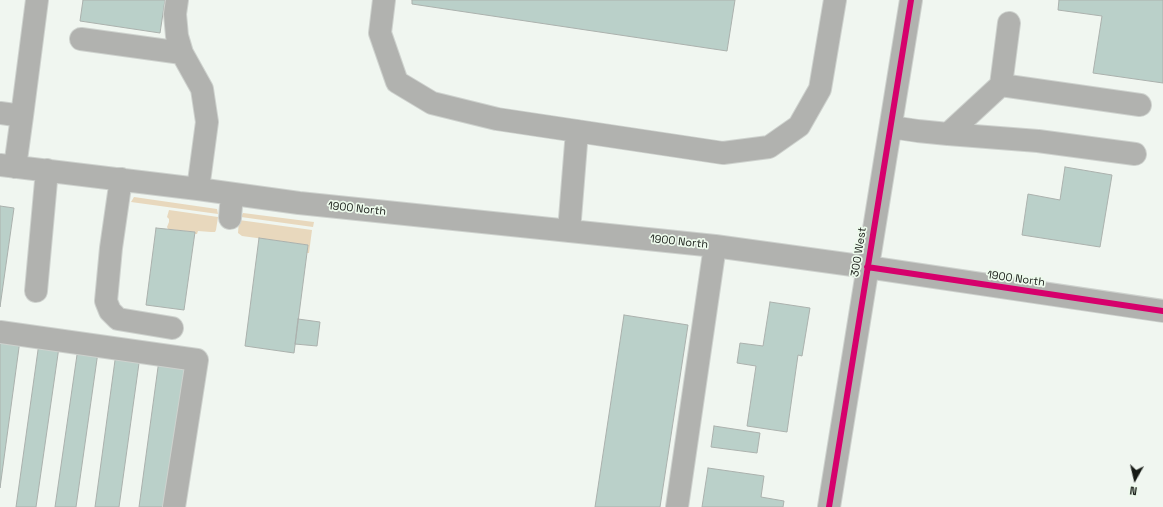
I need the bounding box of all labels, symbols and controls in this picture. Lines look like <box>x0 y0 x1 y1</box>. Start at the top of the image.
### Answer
street label: 1900 North <box>327 199 387 219</box>
street label: 300 West <box>849 226 869 278</box>
street label: 1900 North <box>649 232 709 252</box>
street label: 1900 North <box>986 268 1046 290</box>
north arrow <box>1115 459 1155 499</box>
text: N <box>1129 483 1138 498</box>

